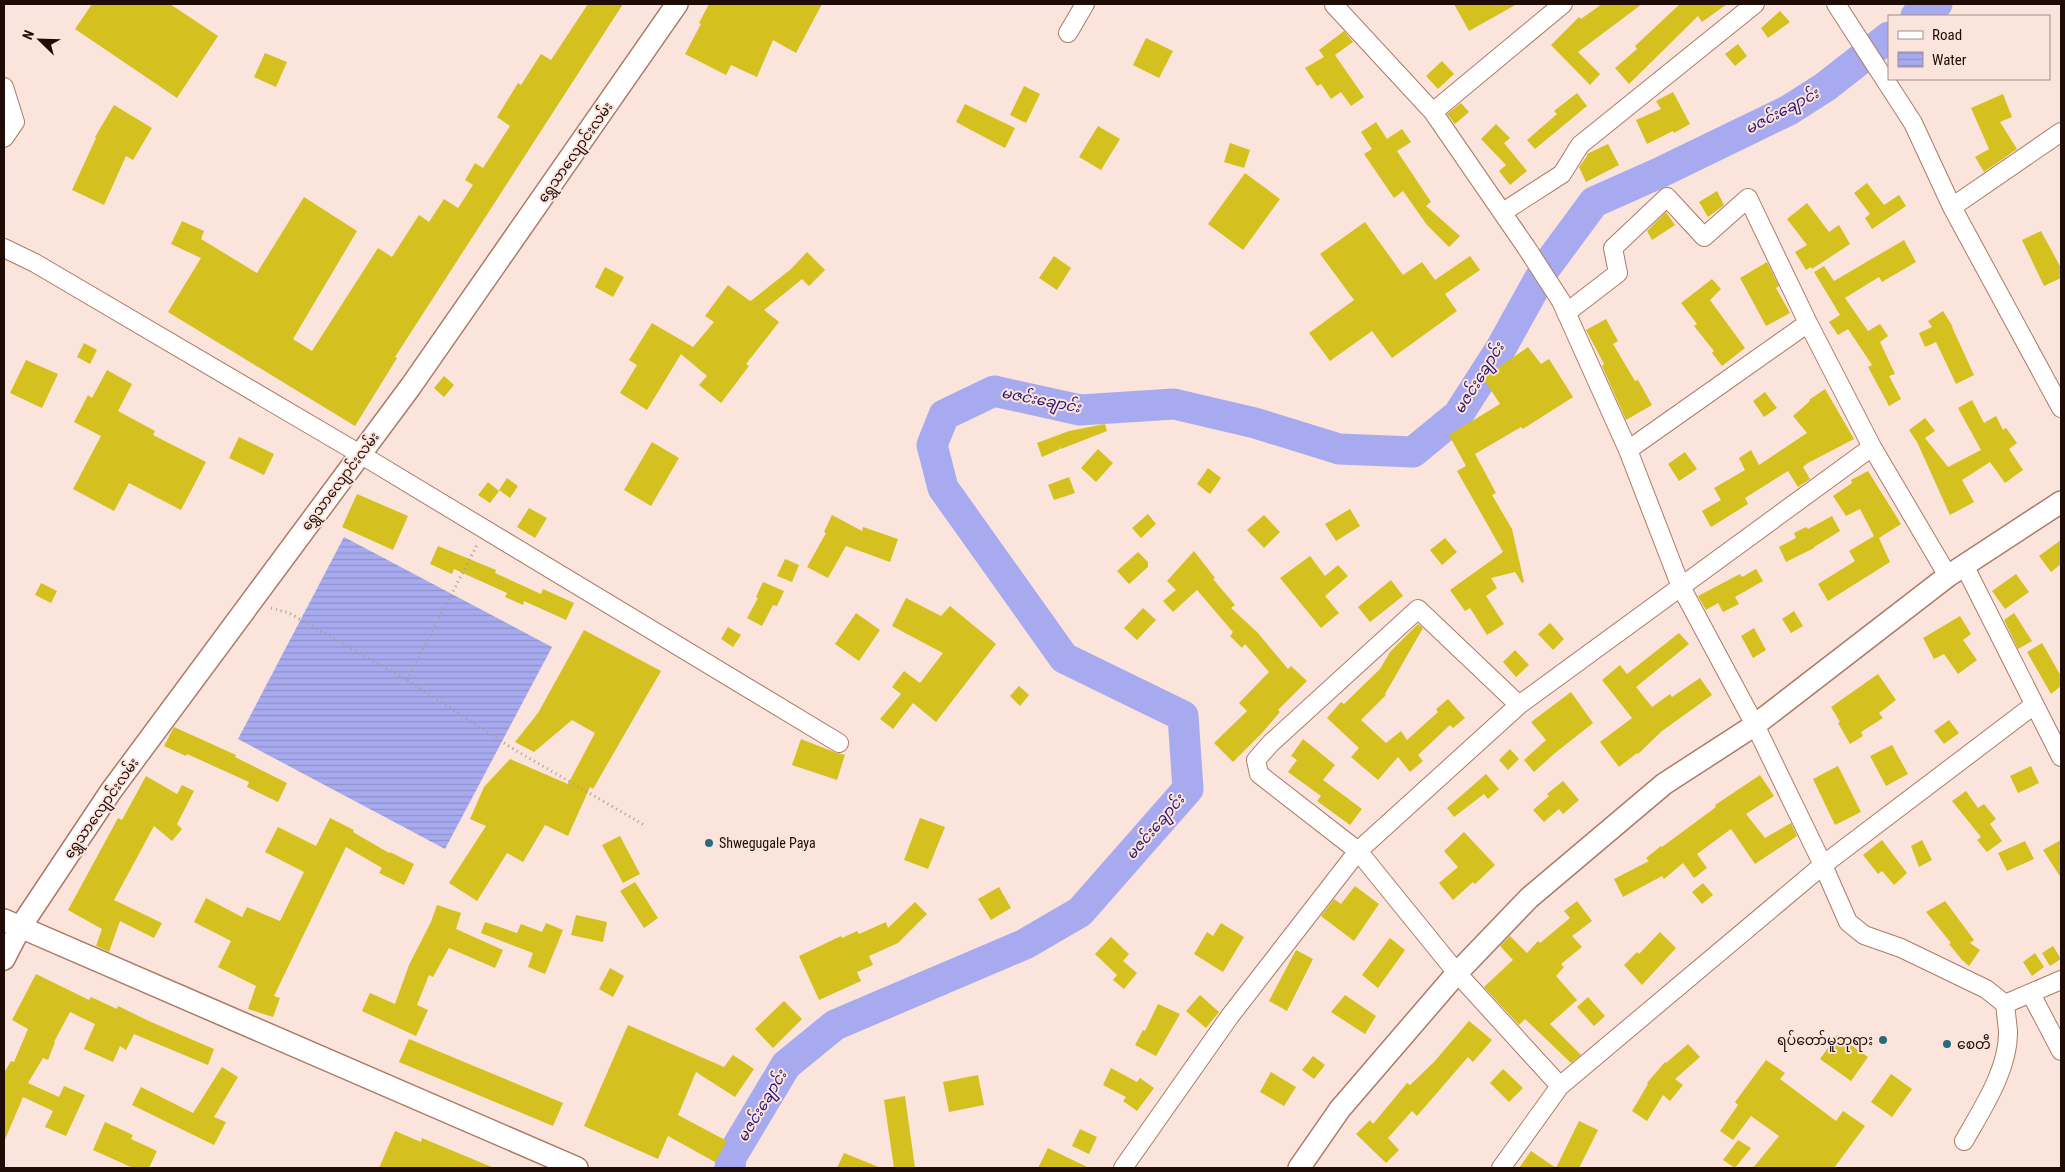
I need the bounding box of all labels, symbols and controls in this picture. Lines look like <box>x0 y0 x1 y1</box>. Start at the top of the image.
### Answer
north arrow <box>15 15 65 65</box>
legend <box>1888 15 2050 80</box>
text: Road <box>1932 26 1962 44</box>
text: N <box>19 28 37 42</box>
text: Water <box>1932 51 1967 69</box>
water label: မဇင်းချောင်း <box>1741 82 1824 140</box>
street label: ရွှေသာလျောင်းလမ်း <box>533 98 619 208</box>
water label: မဇင်းချောင်း <box>1448 337 1511 418</box>
water label: မဇင်းချောင်း <box>999 382 1083 420</box>
street label: ရွှေသာလျောင်းလမ်း <box>296 428 385 536</box>
street label: ရွှေသာလျောင်းလမ်း <box>59 754 145 864</box>
water label: မဇင်းချောင်း <box>1120 789 1191 865</box>
place label: Shwegugale Paya <box>719 835 816 851</box>
marker: Shwegugale Paya <box>703 837 715 849</box>
place label: ရပ်တော်မူဘုရား <box>1777 1030 1873 1052</box>
marker: ရပ်တော်မူဘုရား <box>1877 1034 1889 1046</box>
place label: စေတီ <box>1957 1034 1991 1052</box>
marker: စေတီ <box>1941 1038 1953 1050</box>
water label: မဇင်းချောင်း <box>732 1065 793 1147</box>

